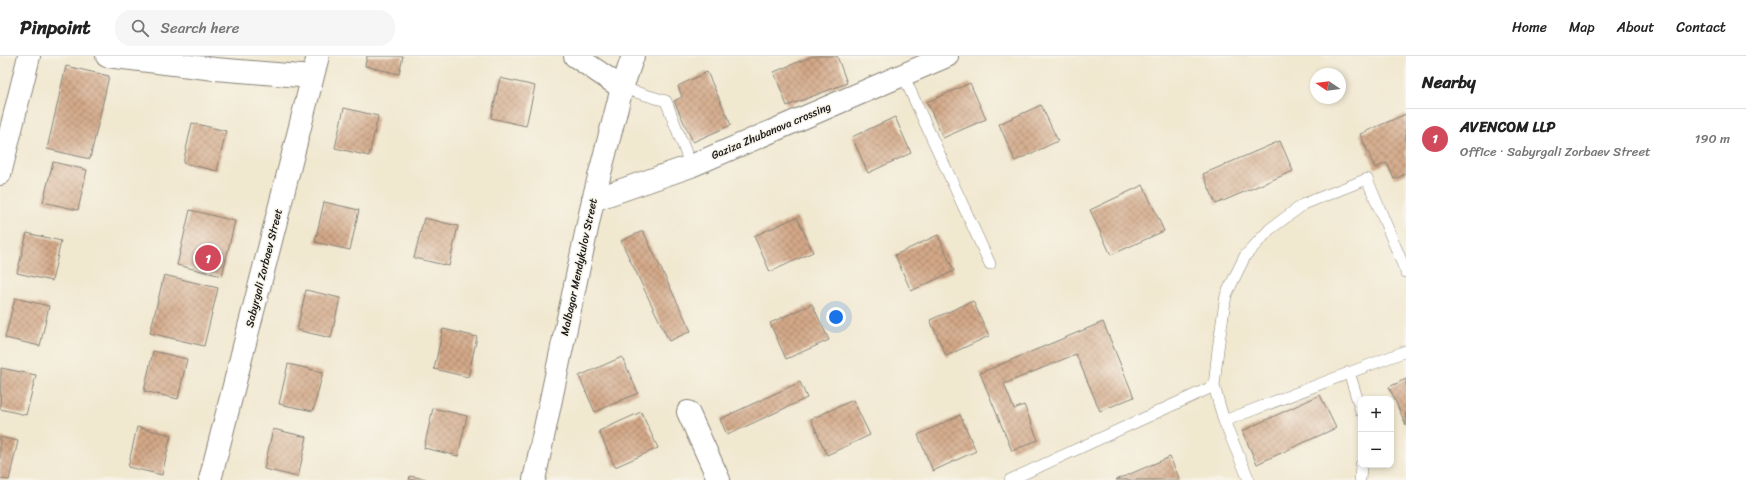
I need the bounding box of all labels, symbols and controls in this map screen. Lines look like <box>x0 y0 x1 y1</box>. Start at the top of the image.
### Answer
search box <box>115 10 395 46</box>
text: Pinpoint <box>20 11 91 44</box>
text: Search here <box>161 15 240 41</box>
text: Home <box>1512 15 1547 40</box>
text: Map <box>1569 15 1595 40</box>
text: About <box>1617 15 1654 40</box>
text: Contact <box>1676 15 1726 40</box>
icon: search <box>129 17 151 39</box>
text: Nearby <box>1422 67 1476 97</box>
north arrow <box>1310 68 1346 104</box>
street label: Gaziza Zhubanova crossing <box>708 97 834 165</box>
text: AVENCOM LLP <box>1460 114 1555 140</box>
text: 1 <box>1432 127 1438 150</box>
text: 190 m <box>1695 127 1730 150</box>
text: Office · Sabyrgali Zorbaev Street <box>1460 140 1651 163</box>
street label: Malbagar Mendykulov Street <box>555 196 603 338</box>
street label: Sabyrgali Zorbaev Street <box>240 206 288 329</box>
pin: 1 <box>195 243 221 273</box>
your location <box>826 307 846 327</box>
map controls <box>1358 396 1394 468</box>
button: + <box>1358 396 1394 432</box>
button: − <box>1358 432 1394 468</box>

